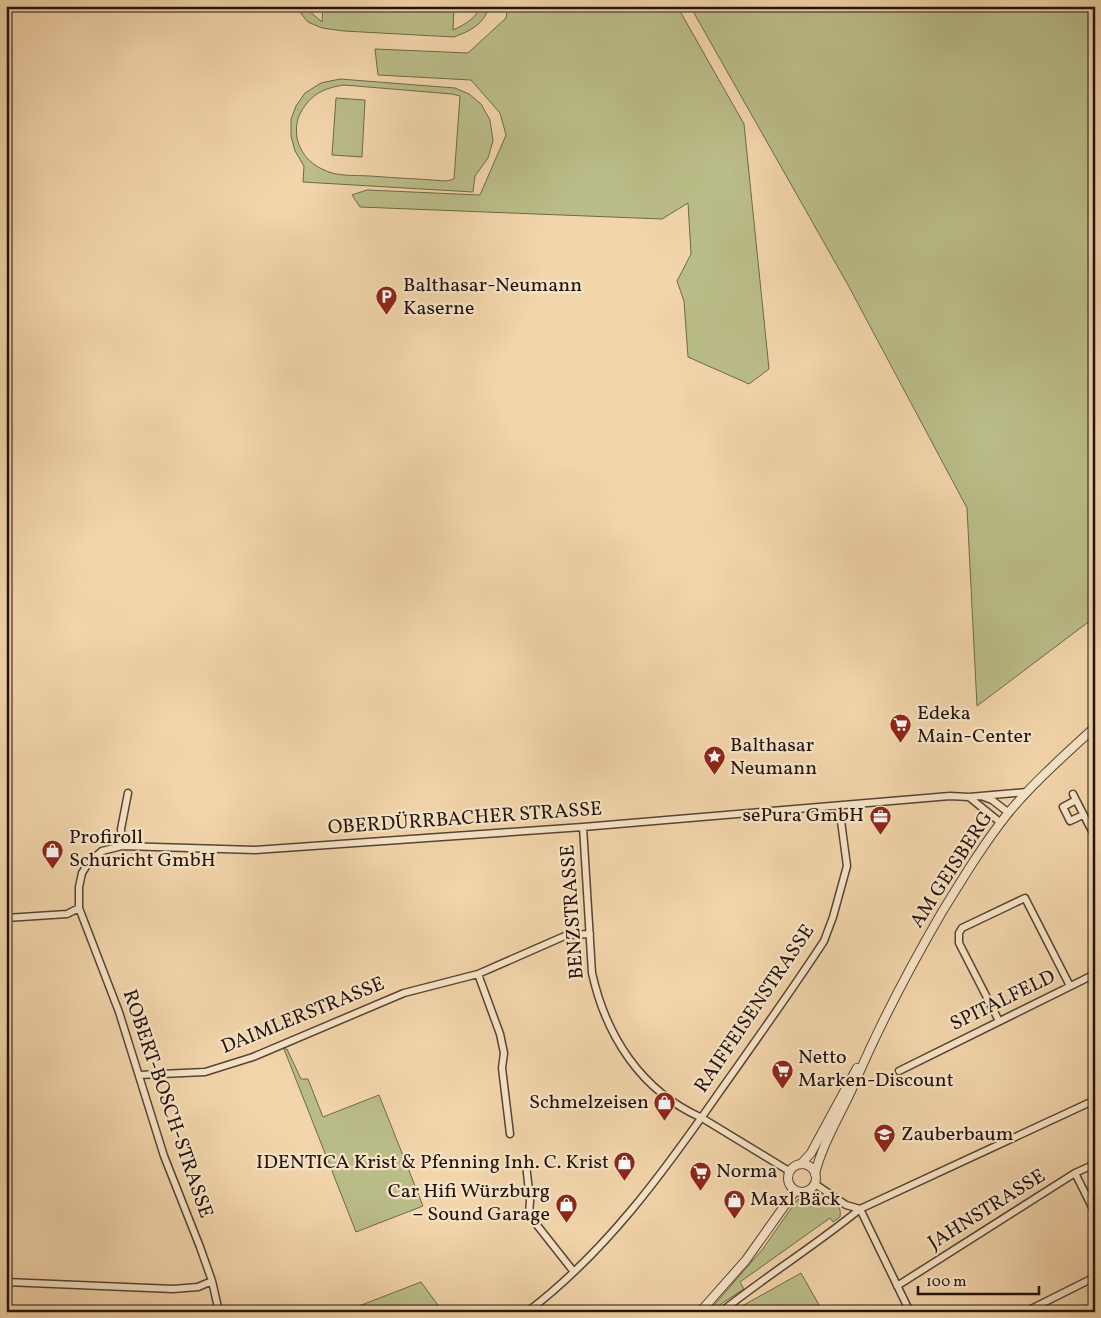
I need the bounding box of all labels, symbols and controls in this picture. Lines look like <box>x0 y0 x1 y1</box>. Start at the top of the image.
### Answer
place label: Balthasar-Neumann Kaserne <box>403 272 582 323</box>
parking icon: Balthasar-Neumann Kaserne <box>375 285 399 316</box>
place label: Edeka Main-Center <box>917 700 1031 751</box>
supermarket icon: Edeka Main-Center <box>889 713 913 744</box>
place label: Balthasar Neumann <box>730 732 817 783</box>
place icon: Balthasar Neumann <box>702 745 726 776</box>
street label: OBERDÜRRBACHER STRASSE <box>327 795 603 843</box>
place label: sePura GmbH <box>742 802 864 830</box>
office icon: sePura GmbH <box>868 804 892 835</box>
street label: AM GEISBERG <box>904 806 1000 934</box>
place label: Profiroll Schuricht GmbH <box>69 824 216 875</box>
shop icon: Profiroll Schuricht GmbH <box>41 838 65 869</box>
street label: BENZSTRASSE <box>554 844 592 980</box>
street label: RAIFFEISENSTRASSE <box>688 919 822 1099</box>
street label: SPITALFELD <box>946 963 1060 1039</box>
street label: DAIMLERSTRASSE <box>217 970 389 1062</box>
street label: ROBERT-BOSCH-STRASSE <box>115 986 219 1222</box>
place label: Netto Marken-Discount <box>798 1044 954 1095</box>
supermarket icon: Netto Marken-Discount <box>770 1058 794 1089</box>
place label: Schmelzeisen <box>529 1089 649 1117</box>
shop icon: Schmelzeisen <box>653 1091 677 1122</box>
place label: Zauberbaum <box>901 1121 1014 1149</box>
school or university icon: Zauberbaum <box>873 1123 897 1154</box>
place label: IDENTICA Krist & Pfenning Inh. C. Krist <box>256 1149 609 1177</box>
shop icon: IDENTICA Krist & Pfenning Inh. C. Krist <box>613 1151 637 1182</box>
place label: Norma <box>716 1158 778 1186</box>
supermarket icon: Norma <box>688 1160 712 1191</box>
street label: JAHNSTRASSE <box>923 1163 1051 1257</box>
place label: Car Hifi Würzburg – Sound Garage <box>388 1178 550 1229</box>
place label: Maxl Bäck <box>750 1186 841 1214</box>
shop icon: Maxl Bäck <box>722 1188 746 1219</box>
shop icon: Car Hifi Würzburg – Sound Garage <box>554 1192 578 1223</box>
scale bar <box>918 1263 1040 1295</box>
text: 100 m <box>926 1272 966 1293</box>

